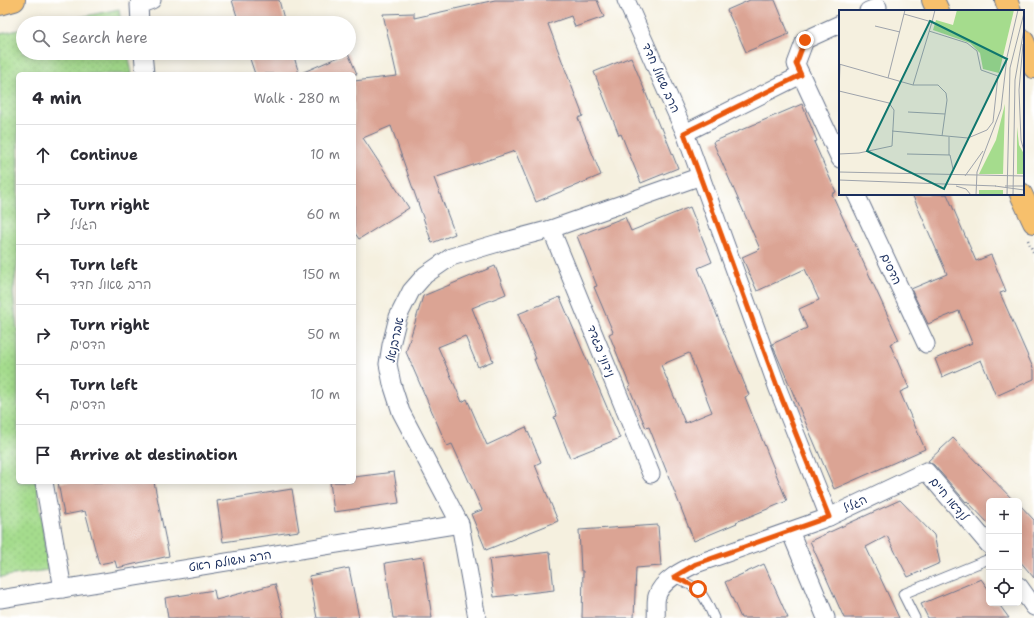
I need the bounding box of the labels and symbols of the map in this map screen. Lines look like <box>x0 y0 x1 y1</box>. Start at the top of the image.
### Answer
inset map <box>839 10 1024 195</box>
route end <box>796 31 814 49</box>
street label: הרב שאול חדד <box>638 40 684 116</box>
street label: הדסים <box>877 251 905 287</box>
street label: אברבנאל <box>382 316 408 364</box>
street label: נידוני בגדד <box>583 323 619 379</box>
street label: לנדאו חיים <box>926 474 972 525</box>
street label: הגליל <box>840 491 870 517</box>
street label: הרב משולם ראט <box>187 547 273 575</box>
route start <box>689 580 707 598</box>

